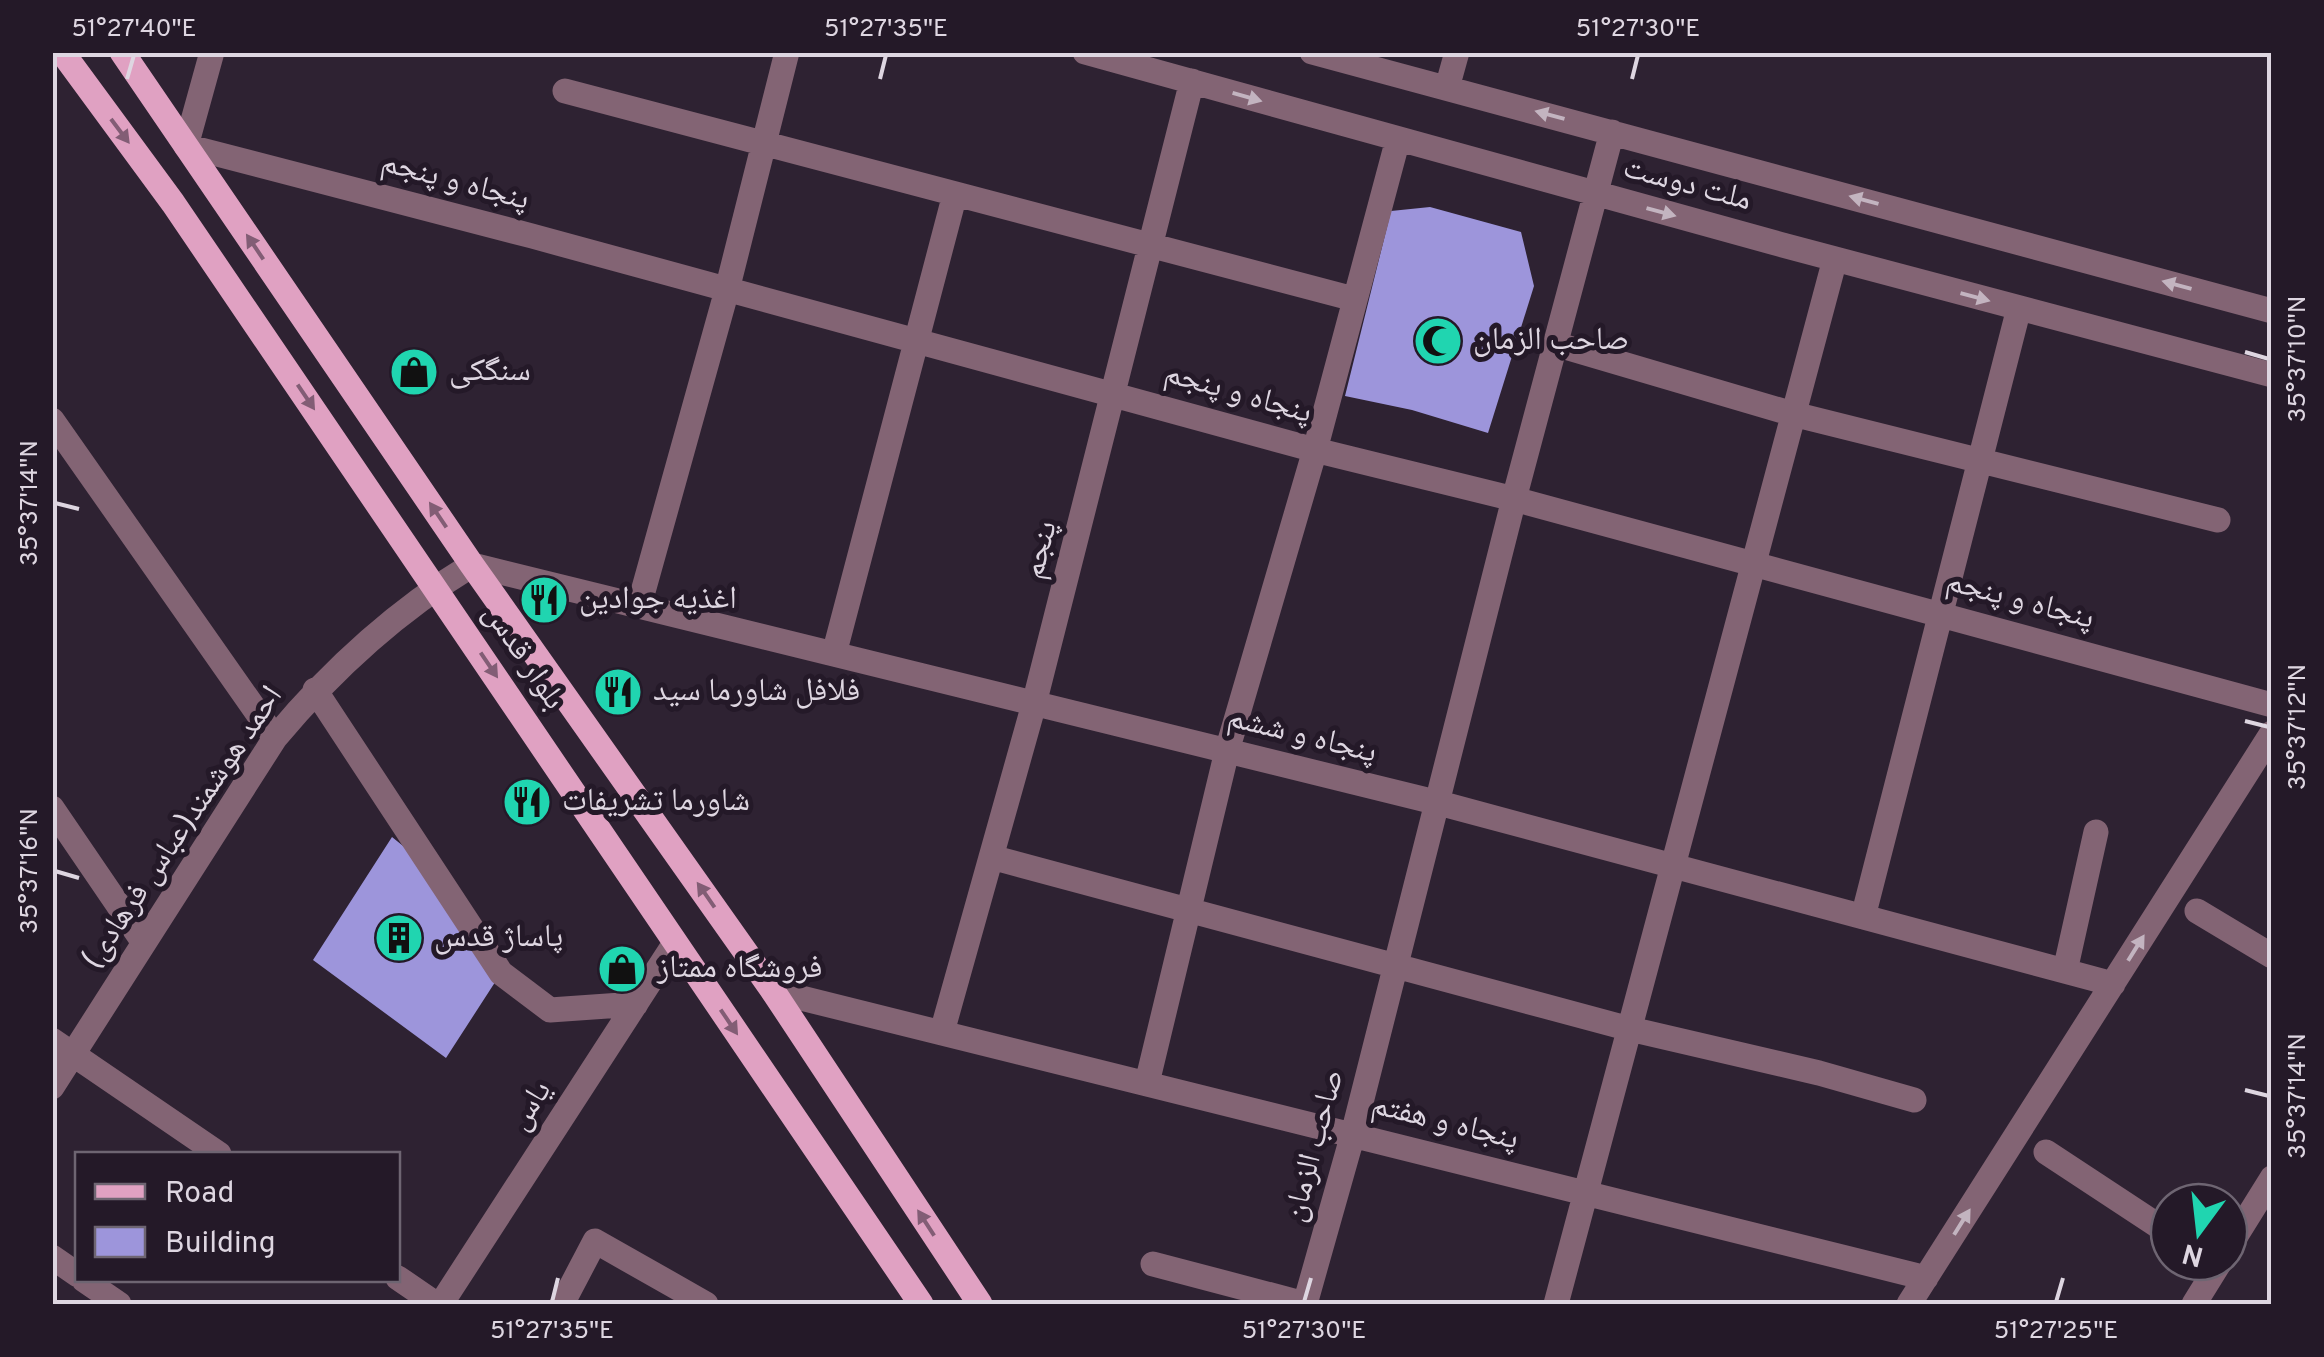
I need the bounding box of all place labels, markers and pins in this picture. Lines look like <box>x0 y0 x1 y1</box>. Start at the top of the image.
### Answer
mosque icon: صاحب الزمان <box>1412 315 1464 367</box>
place label: صاحب الزمان <box>1473 321 1629 361</box>
shop icon: سنگکی <box>388 346 440 398</box>
place label: سنگکی <box>449 352 531 392</box>
restaurant icon: اغذیه جوادین <box>518 574 570 626</box>
place label: اغذیه جوادین <box>579 580 737 620</box>
restaurant icon: فلافل شاورما سید <box>592 666 644 718</box>
place label: فلافل شاورما سید <box>653 672 860 712</box>
restaurant icon: شاورما تشریفات <box>501 776 553 828</box>
place label: شاورما تشریفات <box>562 782 750 822</box>
building icon: پاساژ قدس <box>373 912 425 964</box>
place label: پاساژ قدس <box>434 918 563 958</box>
shop icon: فروشگاه ممتاز <box>596 943 648 995</box>
place label: فروشگاه ممتاز <box>656 949 823 989</box>

